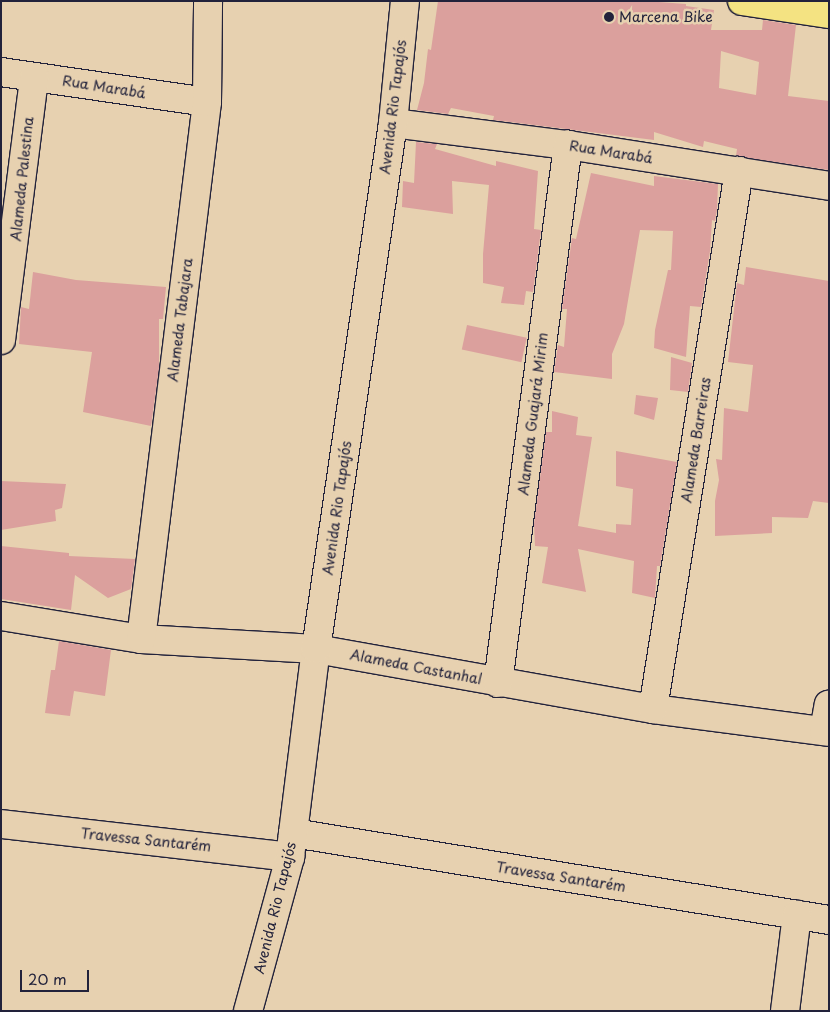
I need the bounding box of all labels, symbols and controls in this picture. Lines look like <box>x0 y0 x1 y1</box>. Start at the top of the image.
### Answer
place label: Marcena Bike <box>619 9 713 25</box>
marker: Marcena Bike <box>603 11 615 23</box>
street label: Avenida Rio Tapajós <box>376 39 410 175</box>
street label: Rua Marabá <box>61 72 147 102</box>
street label: Alameda Palestina <box>7 116 37 242</box>
street label: Rua Marabá <box>568 137 654 167</box>
street label: Alameda Tabajara <box>164 257 196 383</box>
street label: Alameda Guajará Mirim <box>515 331 551 497</box>
street label: Alameda Barreiras <box>678 376 714 504</box>
street label: Avenida Rio Tapajós <box>319 440 355 576</box>
street label: Alameda Castanhal <box>348 646 484 688</box>
street label: Travessa Santarém <box>80 825 212 855</box>
street label: Avenida Rio Tapajós <box>250 840 300 976</box>
street label: Travessa Santarém <box>495 858 627 896</box>
scale bar <box>22 960 91 992</box>
text: 20 m <box>28 967 67 990</box>

